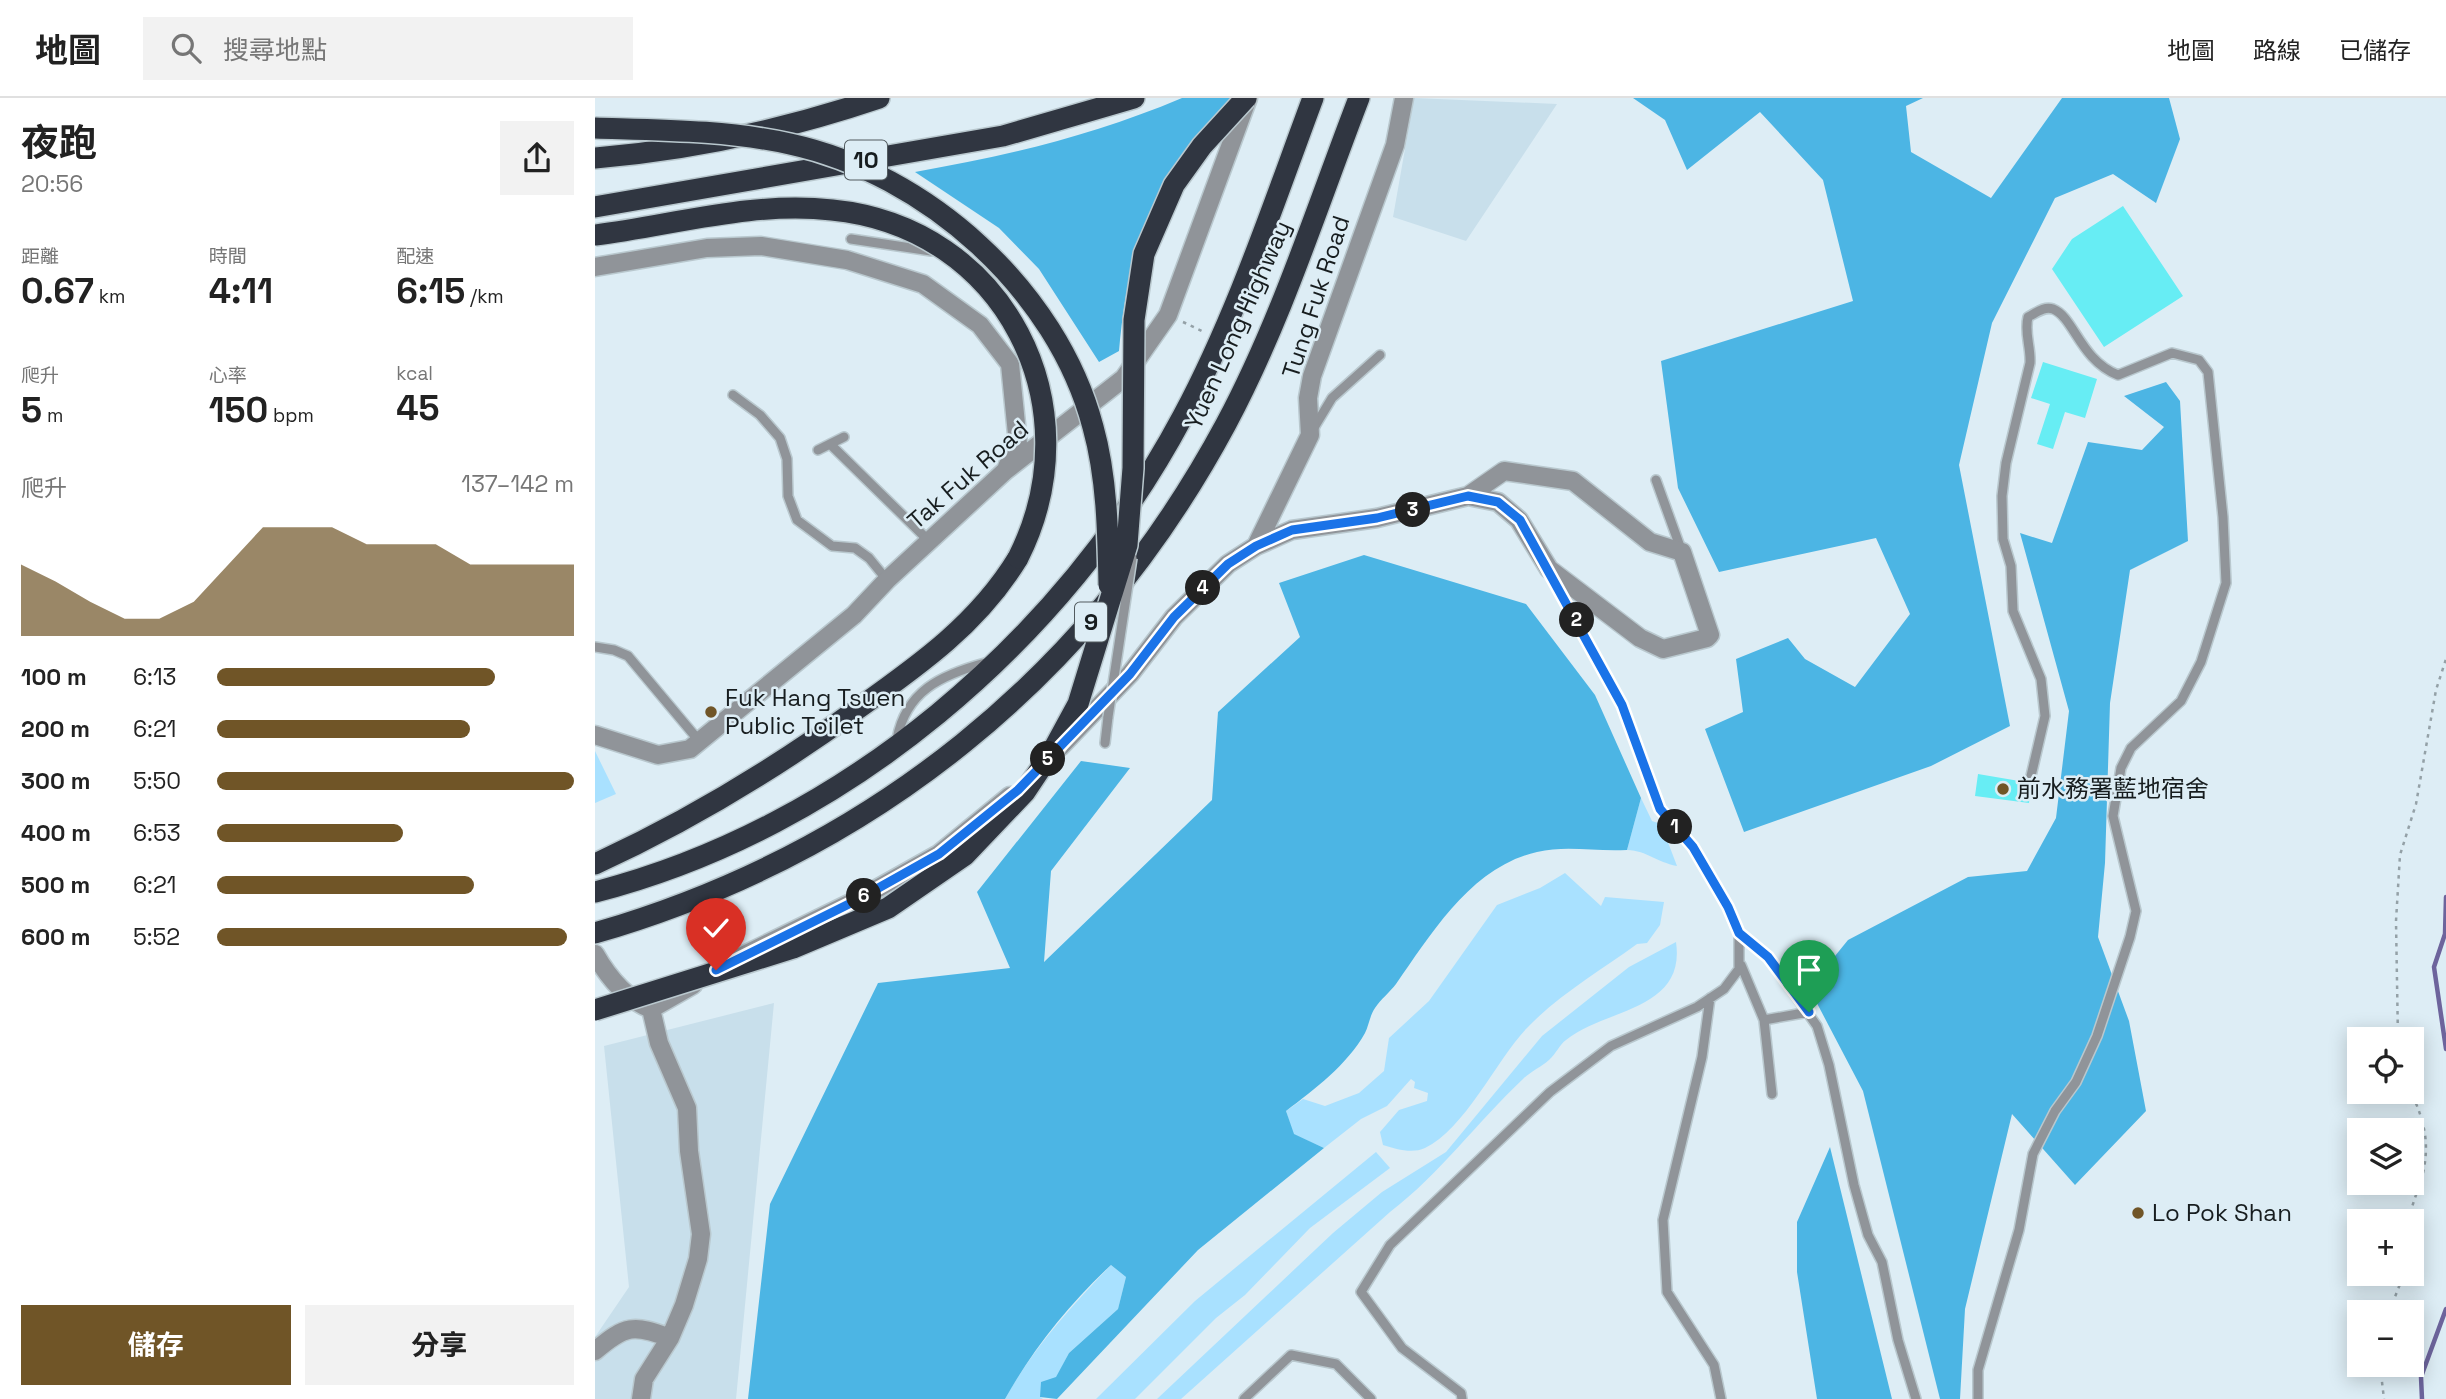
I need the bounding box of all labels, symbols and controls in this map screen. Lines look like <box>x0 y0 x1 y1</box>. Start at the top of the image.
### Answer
search box <box>143 17 633 80</box>
icon: search <box>167 29 205 67</box>
text: 地圖 <box>35 30 101 72</box>
text: 搜尋地點 <box>223 33 327 67</box>
text: 地圖 <box>2167 35 2215 66</box>
text: 路線 <box>2253 35 2301 66</box>
text: 已儲存 <box>2339 35 2411 66</box>
text: 夜跑 <box>21 119 97 167</box>
button: share <box>500 121 574 195</box>
road number: 10 <box>845 141 887 180</box>
text: 20:56 <box>21 169 83 199</box>
street label: Tung Fuk Road <box>1275 212 1356 382</box>
street label: Yuen Long Highway <box>1178 215 1298 434</box>
text: 距離 <box>21 244 59 269</box>
text: 時間 <box>209 244 247 269</box>
text: 配速 <box>396 244 434 269</box>
text: 0.67 <box>21 269 94 313</box>
text: 4:11 <box>209 269 273 313</box>
text: 6:15 <box>396 269 465 313</box>
text: km <box>94 284 125 309</box>
text: /km <box>465 284 504 309</box>
text: kcal <box>396 361 433 386</box>
text: 爬升 <box>21 363 59 388</box>
text: 心率 <box>209 363 247 388</box>
text: 45 <box>396 386 440 430</box>
text: 5 <box>21 388 42 432</box>
text: 150 <box>209 388 268 432</box>
text: m <box>42 403 63 428</box>
text: bpm <box>268 403 314 428</box>
street label: Tak Fuk Road <box>901 414 1035 536</box>
text: 137–142 m <box>461 469 574 499</box>
text: 爬升 <box>21 473 67 503</box>
pin: 3 <box>1395 492 1431 528</box>
text: 3 <box>1407 497 1418 522</box>
pin: 4 <box>1185 570 1221 606</box>
text: 4 <box>1196 575 1209 600</box>
road number: 9 <box>1075 602 1107 642</box>
pin: 2 <box>1559 602 1595 638</box>
text: 2 <box>1571 607 1582 632</box>
text: 100 m <box>21 662 87 692</box>
text: 6:13 <box>133 662 176 692</box>
place label: Fuk Hang Tsuen Public Toilet <box>725 682 905 741</box>
marker: Fuk Hang Tsuen Public Toilet <box>703 704 719 720</box>
text: 200 m <box>21 714 90 744</box>
text: 6:21 <box>133 714 176 744</box>
pin: 5 <box>1030 742 1065 776</box>
text: 5 <box>1042 746 1053 771</box>
text: 300 m <box>21 766 90 796</box>
text: 5:50 <box>133 766 181 796</box>
place label: 前水務署藍地宿舍 <box>2017 773 2209 804</box>
marker: 前水務署藍地宿舍 <box>1995 781 2011 797</box>
pin: 1 <box>1657 810 1693 844</box>
text: 1 <box>1670 814 1679 839</box>
text: 400 m <box>21 818 91 848</box>
text: 6:53 <box>133 818 181 848</box>
text: 500 m <box>21 870 90 900</box>
text: 6:21 <box>133 870 176 900</box>
pin: 6 <box>847 878 881 914</box>
text: 6 <box>858 883 869 908</box>
pin <box>686 898 746 970</box>
icon: check <box>697 909 735 947</box>
text: 600 m <box>21 922 91 952</box>
text: 5:52 <box>133 922 180 952</box>
pin <box>1779 940 1839 1012</box>
icon: arrive <box>1790 951 1828 989</box>
map controls <box>2347 1027 2424 1377</box>
button: locate <box>2347 1027 2424 1104</box>
button: layers <box>2347 1118 2424 1195</box>
place label: Lo Pok Shan <box>2152 1197 2292 1228</box>
marker: Lo Pok Shan <box>2130 1205 2146 1221</box>
button: + <box>2347 1209 2424 1286</box>
button: − <box>2347 1300 2424 1377</box>
button: 儲存 <box>21 1305 291 1385</box>
button: 分享 <box>305 1305 574 1385</box>

